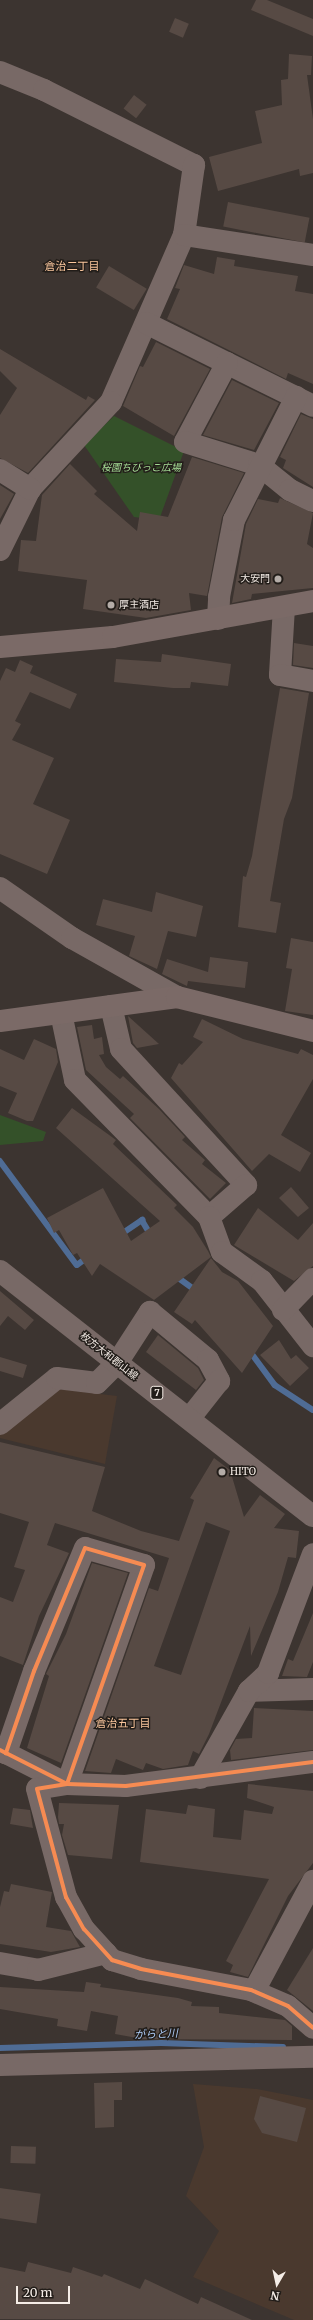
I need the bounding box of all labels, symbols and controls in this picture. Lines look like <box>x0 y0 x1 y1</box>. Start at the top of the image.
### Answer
district label: 倉治二丁目 <box>45 259 99 273</box>
park label: 桜園ちびっこ広場 <box>101 462 181 474</box>
place label: 大安門 <box>240 573 270 585</box>
marker: 大安門 <box>273 574 283 584</box>
place label: 厚主酒店 <box>119 599 159 611</box>
marker: 厚主酒店 <box>106 600 116 610</box>
street label: 枚方大和郡山線 <box>78 1330 140 1382</box>
road number: 7 <box>150 1386 164 1400</box>
place label: HITO <box>230 1466 256 1478</box>
marker: HITO <box>217 1467 227 1477</box>
district label: 倉治五丁目 <box>96 1716 150 1730</box>
water label: がらと川 <box>134 2027 178 2041</box>
north arrow <box>257 2264 297 2304</box>
scale bar <box>18 2278 72 2304</box>
text: 20 m <box>23 2285 52 2300</box>
text: N <box>270 2288 281 2303</box>

